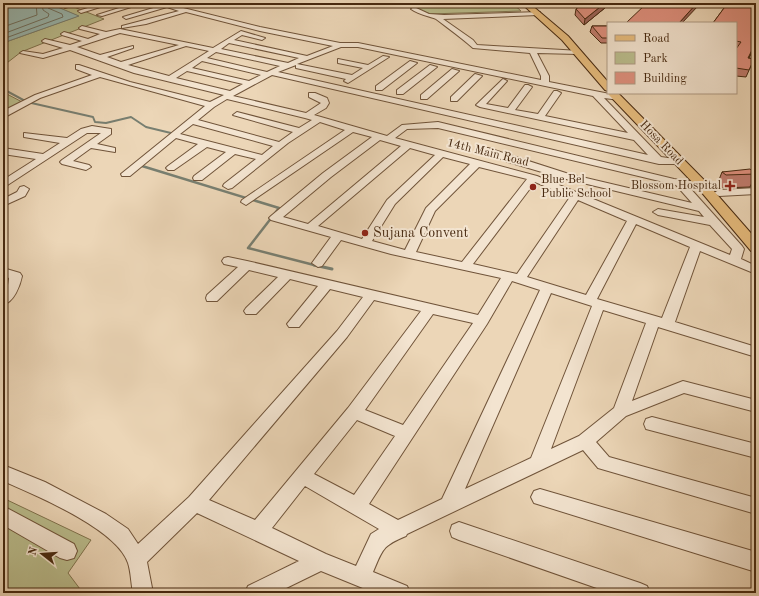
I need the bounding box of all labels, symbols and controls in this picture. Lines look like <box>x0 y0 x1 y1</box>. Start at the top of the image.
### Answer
legend <box>607 22 737 94</box>
text: Road <box>643 33 670 45</box>
text: Park <box>643 53 668 65</box>
text: Building <box>643 73 687 85</box>
street label: Hosa Road <box>637 118 685 168</box>
street label: 14th Main Road <box>446 137 530 169</box>
place label: Blue Bel Public School <box>541 174 611 200</box>
place label: Blossom Hospital <box>631 180 721 192</box>
marker: Blossom Hospital <box>724 180 736 192</box>
marker: Blue Bel Public School <box>528 182 538 192</box>
place label: Sujana Convent <box>373 226 469 240</box>
marker: Sujana Convent <box>360 228 370 238</box>
north arrow <box>22 534 62 574</box>
text: N <box>27 545 41 557</box>

